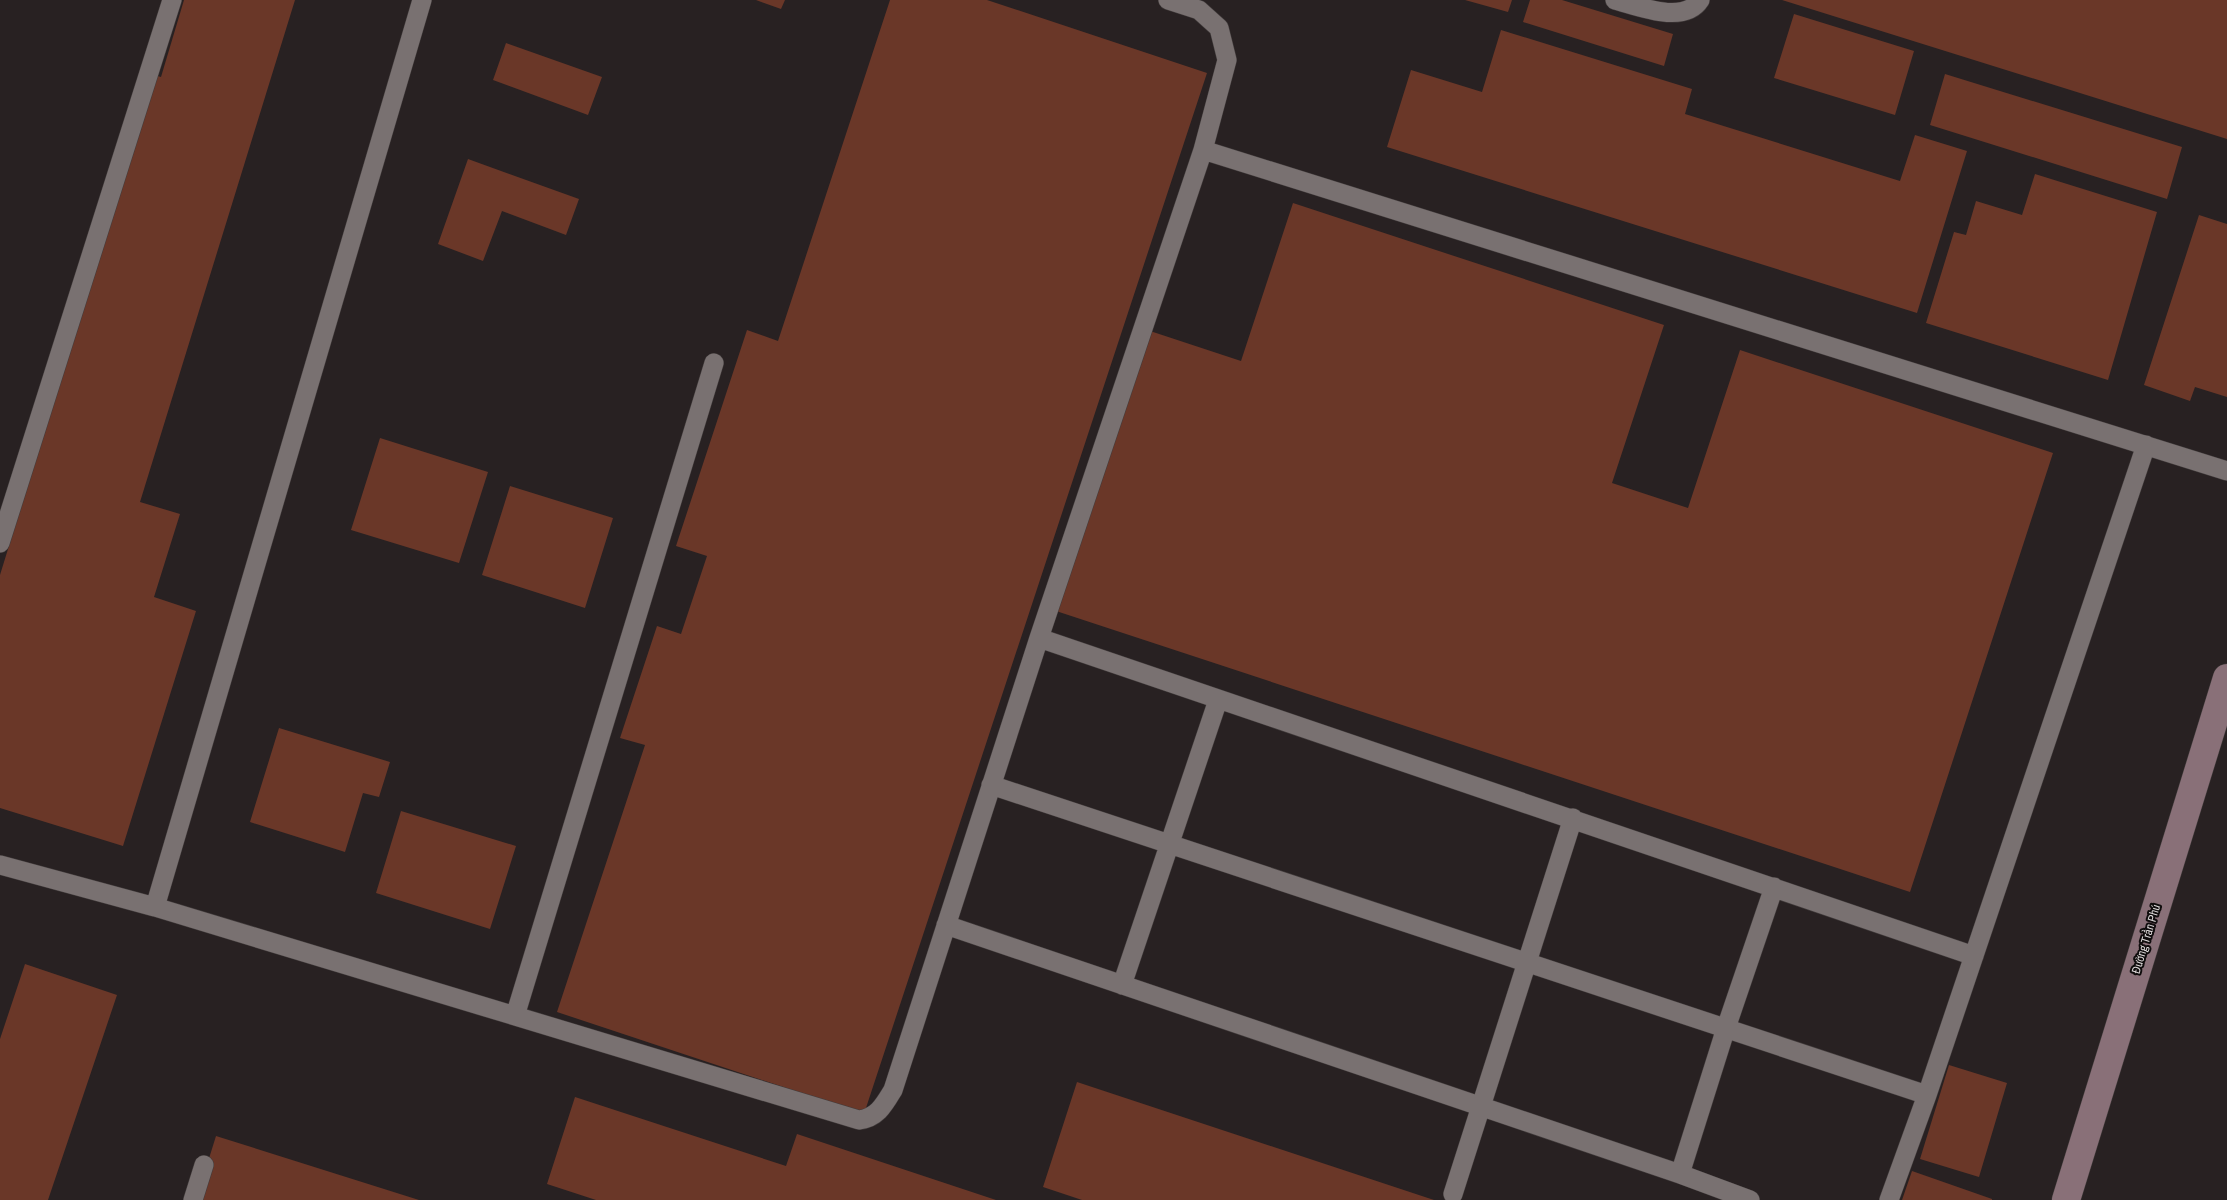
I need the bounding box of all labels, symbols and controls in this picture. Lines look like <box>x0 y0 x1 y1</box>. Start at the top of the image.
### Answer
street label: Đường Trần Phú <box>2128 902 2164 976</box>

